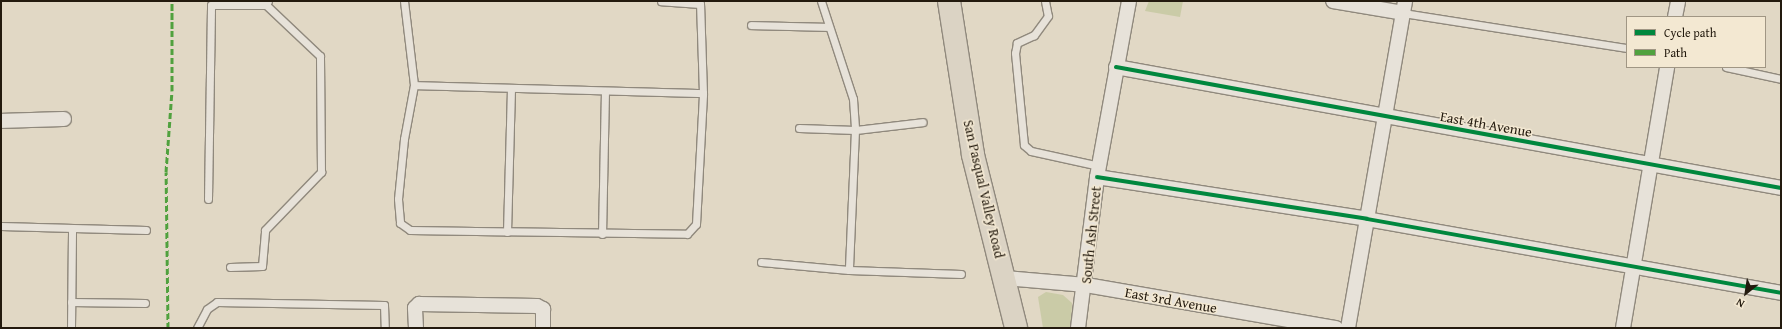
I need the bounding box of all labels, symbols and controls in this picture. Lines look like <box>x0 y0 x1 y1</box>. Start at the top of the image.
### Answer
legend <box>1626 16 1766 68</box>
text: Cycle path <box>1664 24 1716 41</box>
text: Path <box>1664 44 1687 61</box>
street label: East 4th Avenue <box>1439 108 1533 140</box>
street label: San Pasqual Valley Road <box>960 118 1008 260</box>
street label: South Ash Street <box>1078 185 1104 285</box>
north arrow <box>1726 273 1766 313</box>
street label: East 3rd Avenue <box>1124 284 1218 316</box>
text: N <box>1733 295 1747 312</box>

